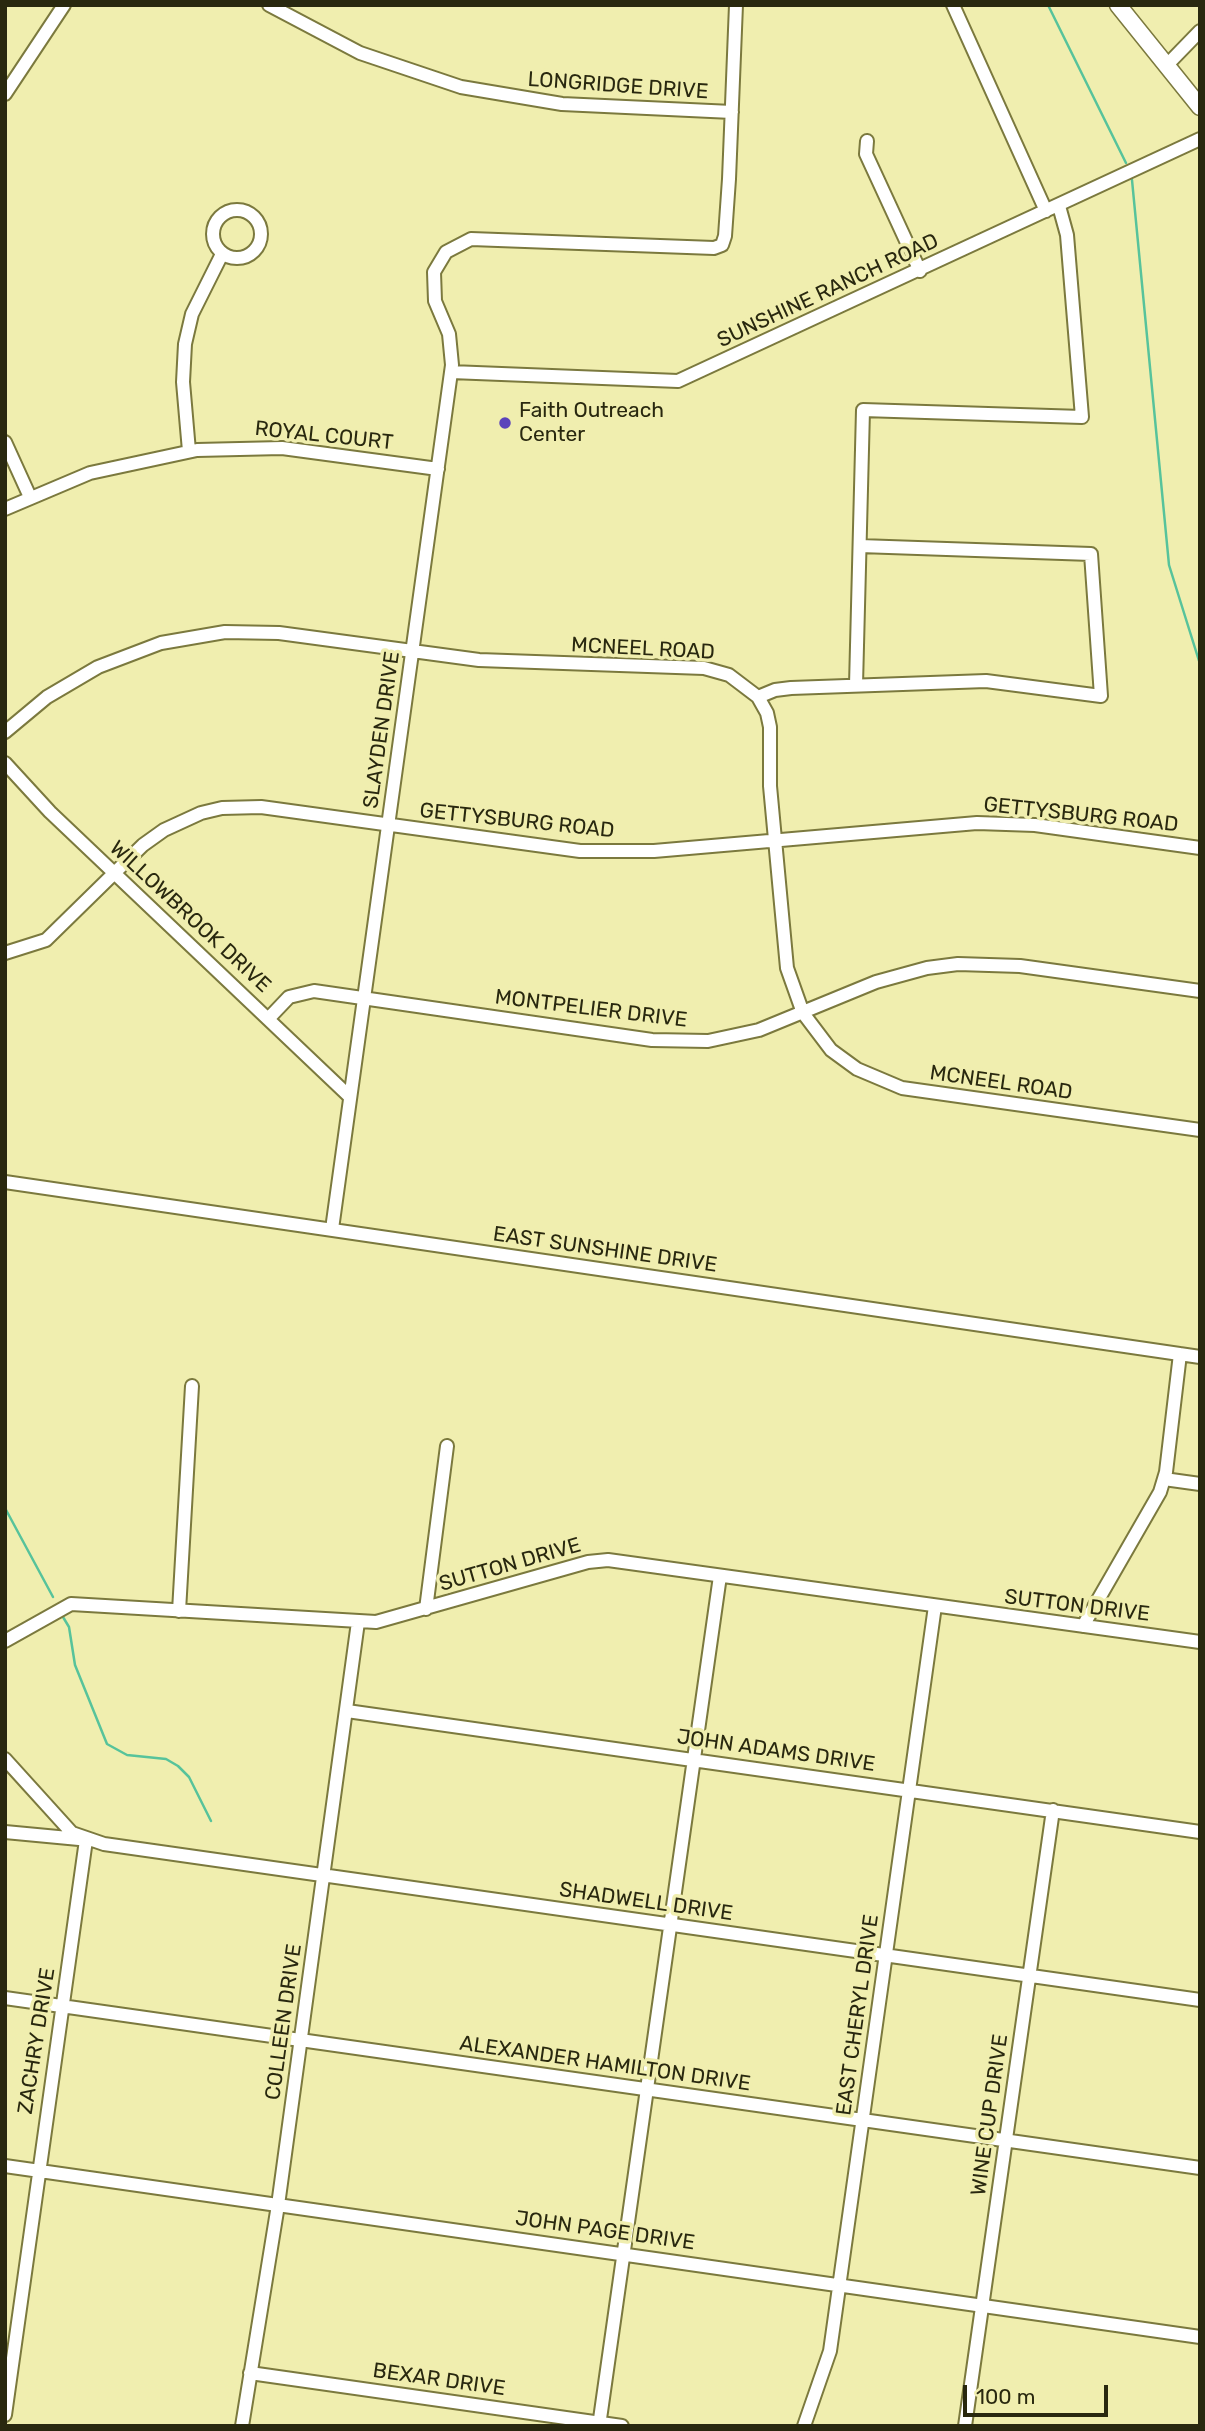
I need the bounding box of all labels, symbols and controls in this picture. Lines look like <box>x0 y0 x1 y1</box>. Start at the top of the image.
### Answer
street label: LONGRIDGE DRIVE <box>527 67 709 105</box>
street label: SUNSHINE RANCH ROAD <box>713 229 943 353</box>
place label: Faith Outreach Center <box>519 398 664 448</box>
marker: Faith Outreach Center <box>497 415 513 431</box>
street label: ROYAL COURT <box>254 416 394 456</box>
street label: MCNEEL ROAD <box>570 633 716 665</box>
street label: SLAYDEN DRIVE <box>358 650 406 810</box>
street label: GETTYSBURG ROAD <box>982 792 1180 838</box>
street label: GETTYSBURG ROAD <box>418 798 616 844</box>
street label: WILLOWBROOK DRIVE <box>104 836 276 998</box>
street label: MONTPELIER DRIVE <box>493 985 689 1033</box>
street label: MCNEEL ROAD <box>928 1061 1074 1105</box>
street label: EAST SUNSHINE DRIVE <box>491 1222 719 1278</box>
street label: SUTTON DRIVE <box>436 1533 584 1597</box>
street label: SUTTON DRIVE <box>1003 1585 1151 1627</box>
street label: JOHN ADAMS DRIVE <box>675 1725 877 1777</box>
street label: SHADWELL DRIVE <box>557 1877 735 1927</box>
street label: EAST CHERYL DRIVE <box>831 1913 885 2117</box>
street label: COLLEEN DRIVE <box>261 1942 307 2102</box>
street label: ZACHRY DRIVE <box>13 1966 61 2116</box>
street label: ALEXANDER HAMILTON DRIVE <box>458 2031 752 2097</box>
street label: WINE CUP DRIVE <box>966 2033 1014 2197</box>
street label: JOHN PAGE DRIVE <box>513 2206 697 2256</box>
street label: BEXAR DRIVE <box>371 2358 507 2402</box>
scale bar <box>967 2372 1112 2416</box>
text: 100 m <box>976 2384 1035 2409</box>

